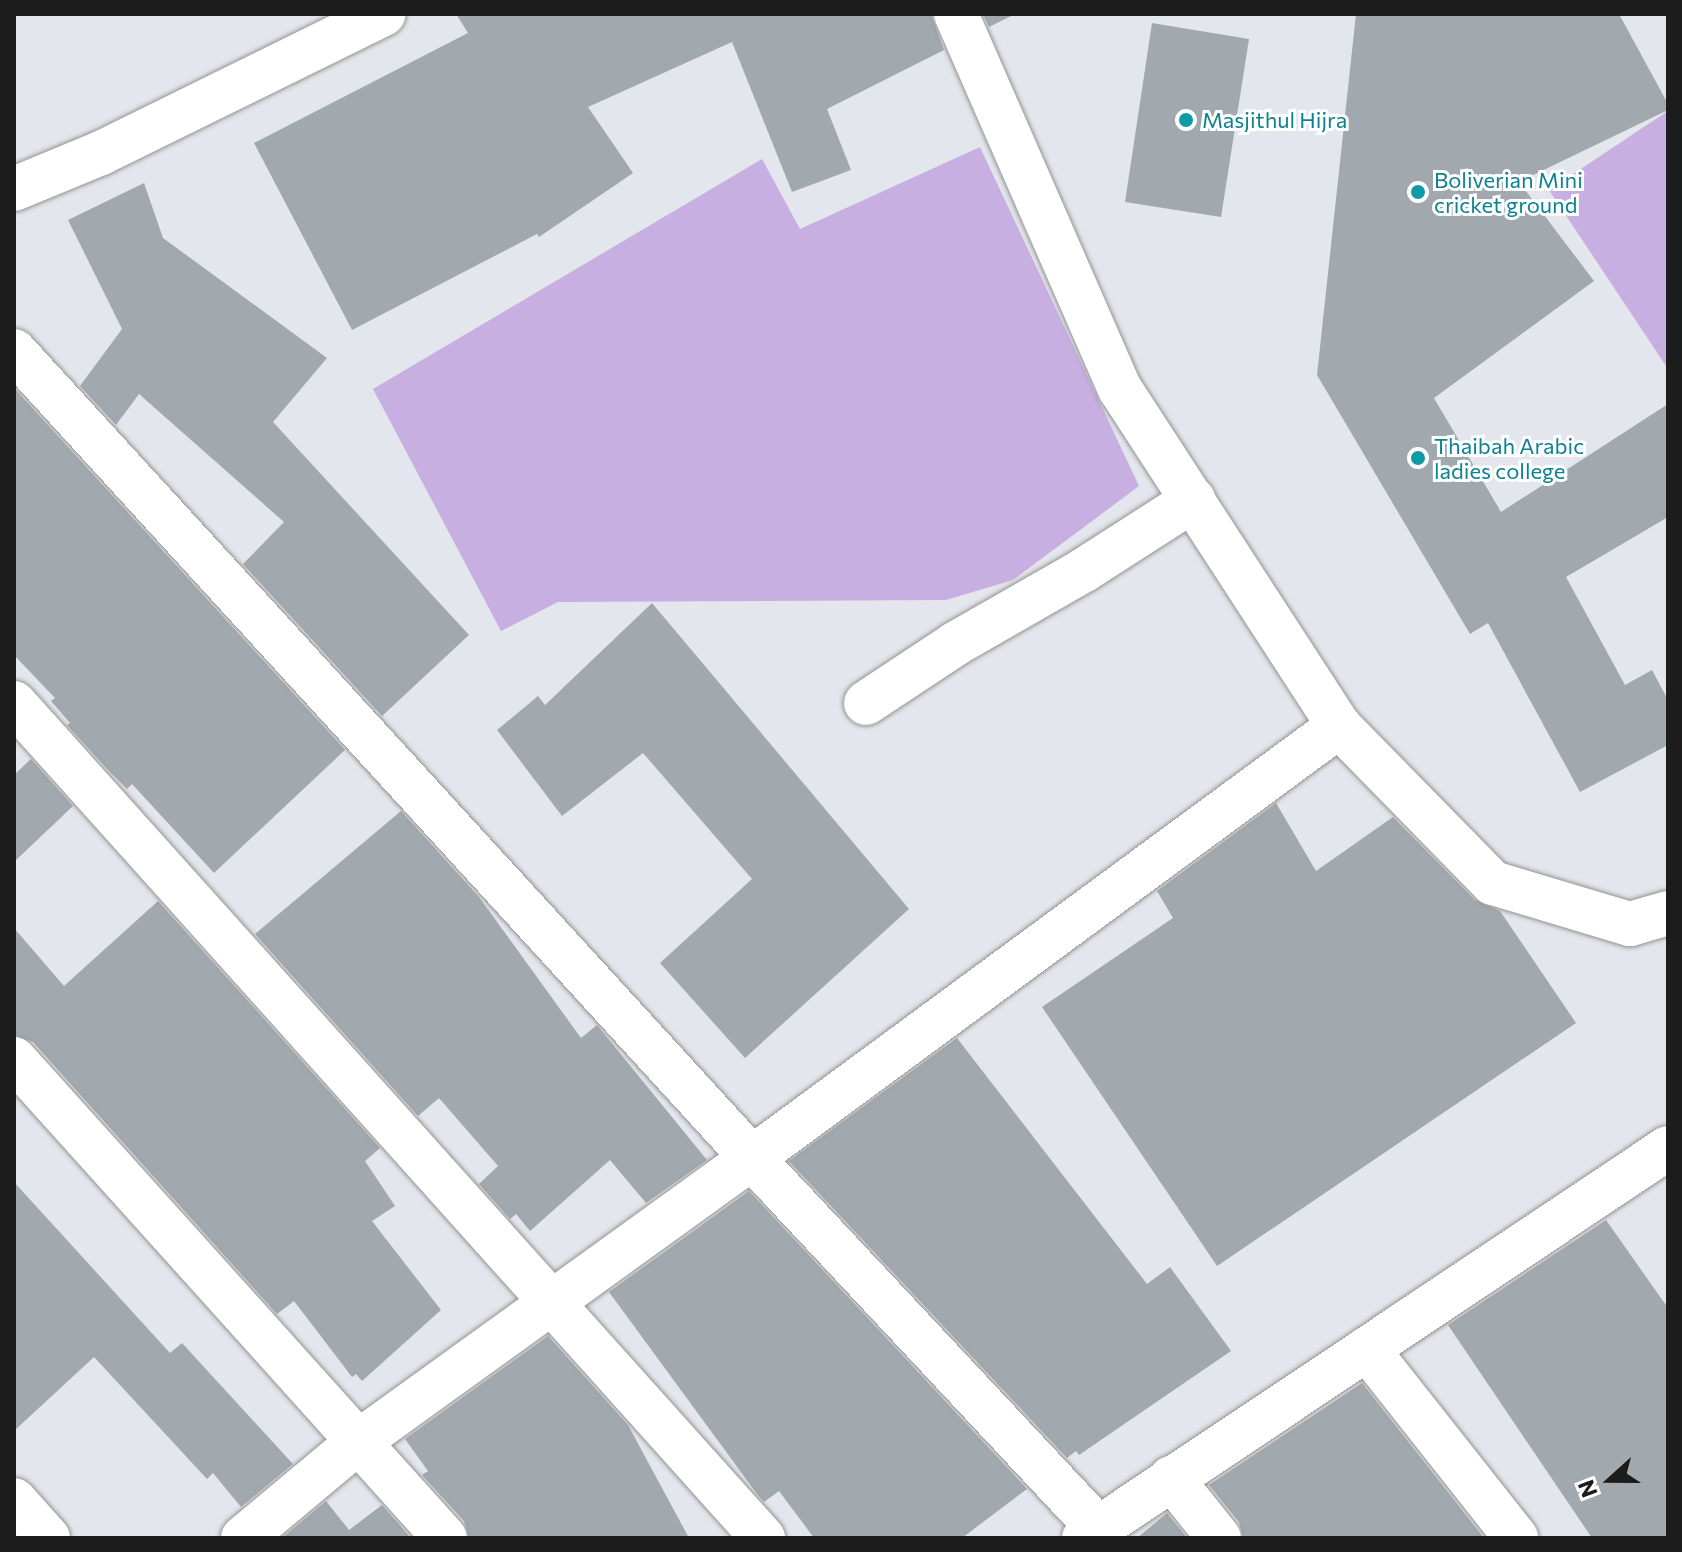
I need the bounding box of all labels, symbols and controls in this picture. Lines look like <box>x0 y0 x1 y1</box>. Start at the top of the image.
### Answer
place label: Masjithul Hijra <box>1202 107 1347 133</box>
marker: Masjithul Hijra <box>1177 111 1195 129</box>
place label: Boliverian Mini cricket ground <box>1434 166 1583 218</box>
marker: Boliverian Mini cricket ground <box>1409 183 1427 201</box>
place label: Thaibah Arabic ladies college <box>1434 432 1584 484</box>
marker: Thaibah Arabic ladies college <box>1409 449 1427 467</box>
north arrow <box>1570 1440 1650 1520</box>
text: N <box>1572 1476 1603 1501</box>

